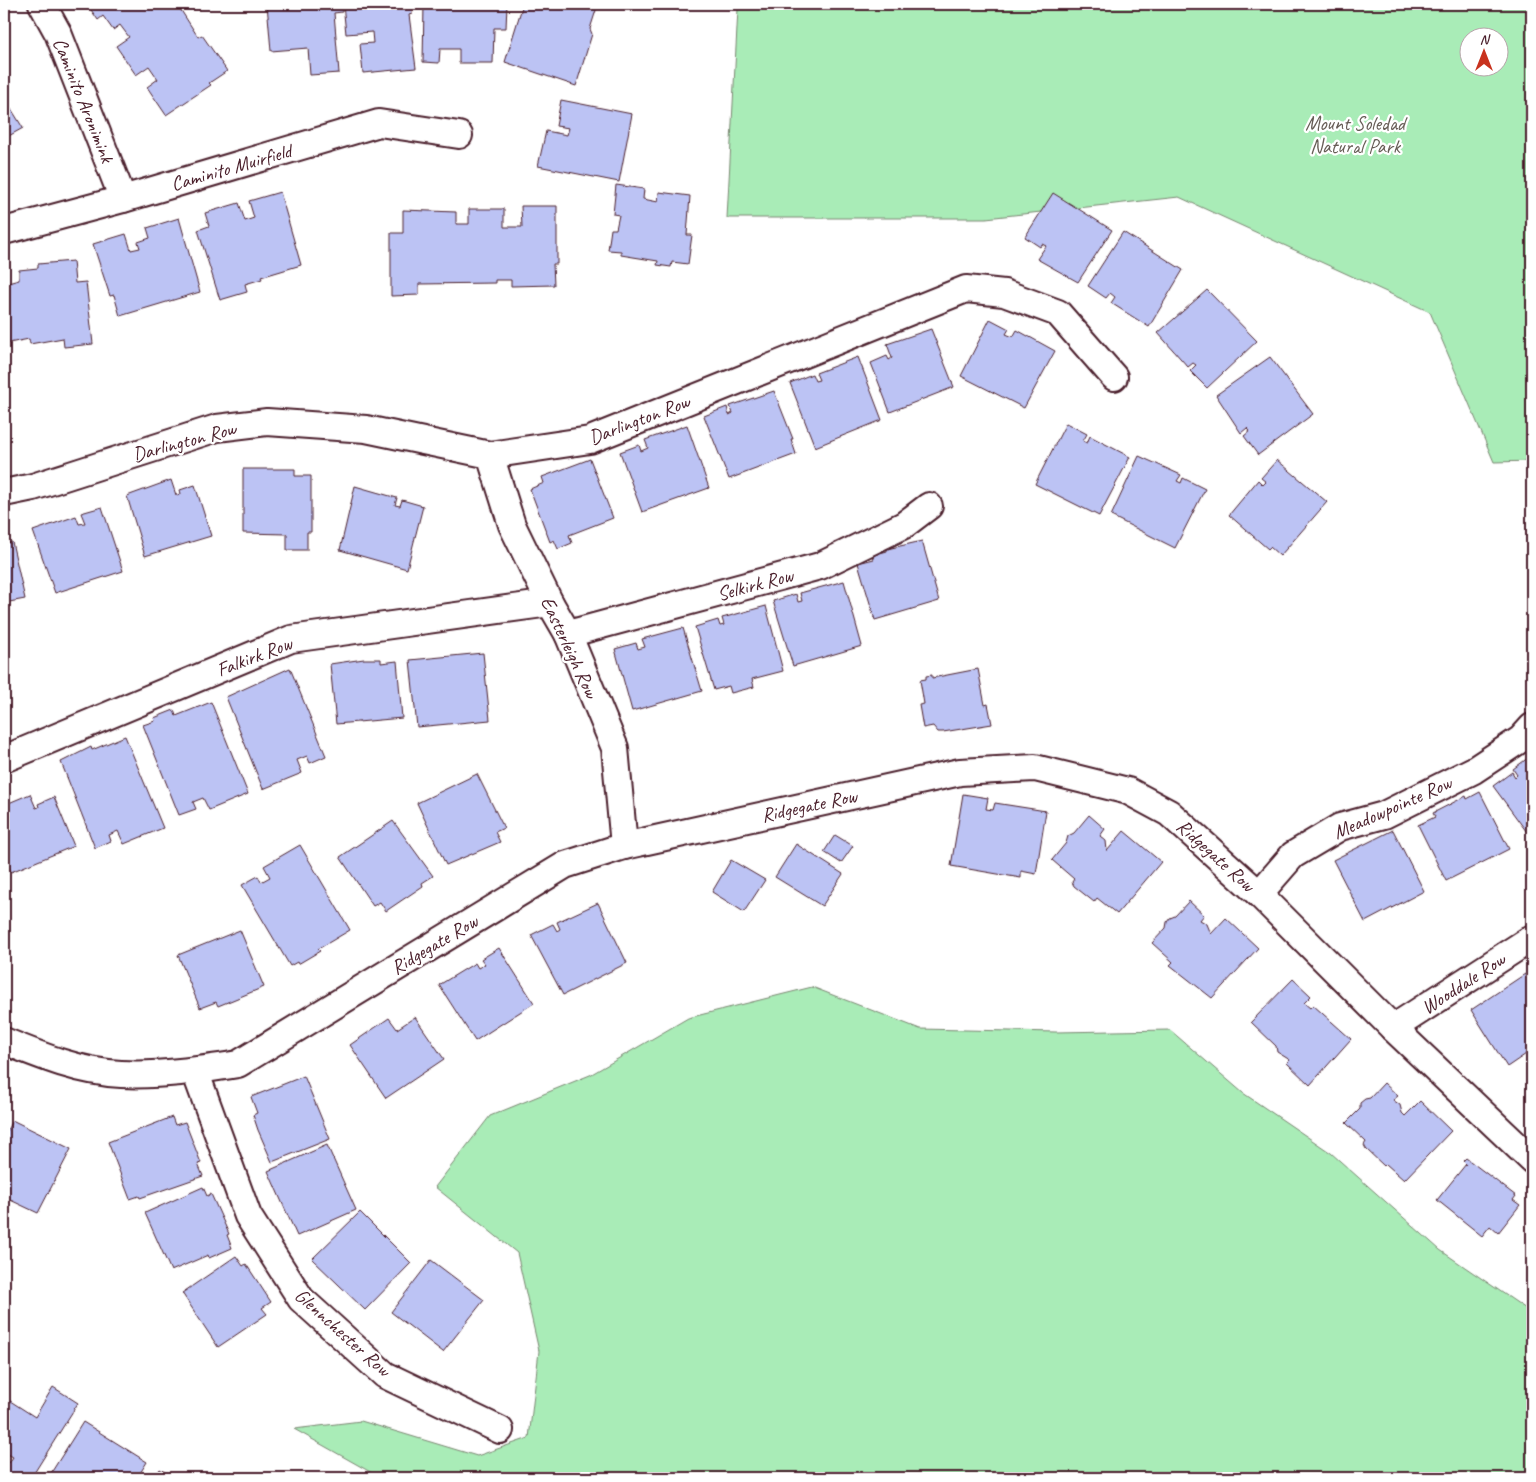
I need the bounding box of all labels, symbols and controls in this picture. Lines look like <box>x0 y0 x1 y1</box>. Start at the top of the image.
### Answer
north arrow <box>1458 28 1508 78</box>
text: N <box>1480 31 1491 48</box>
street label: Caminito Aronimink <box>47 34 121 168</box>
park label: Mount Soledad Natural Park <box>1305 111 1408 159</box>
street label: Caminito Muirfield <box>168 138 297 197</box>
street label: Darlington Row <box>585 388 695 450</box>
street label: Darlington Row <box>130 415 240 467</box>
street label: Selkirk Row <box>714 562 797 607</box>
street label: Easterleigh Row <box>535 593 605 703</box>
street label: Falkirk Row <box>213 630 297 682</box>
street label: Meadowpointe Row <box>1329 769 1457 845</box>
street label: Ridgegate Row <box>759 783 861 828</box>
street label: Ridgegate Row <box>1171 814 1261 898</box>
street label: Ridgegate Row <box>386 908 484 980</box>
street label: Wooddale Row <box>1417 946 1511 1020</box>
street label: Glennchester Row <box>290 1283 397 1383</box>

